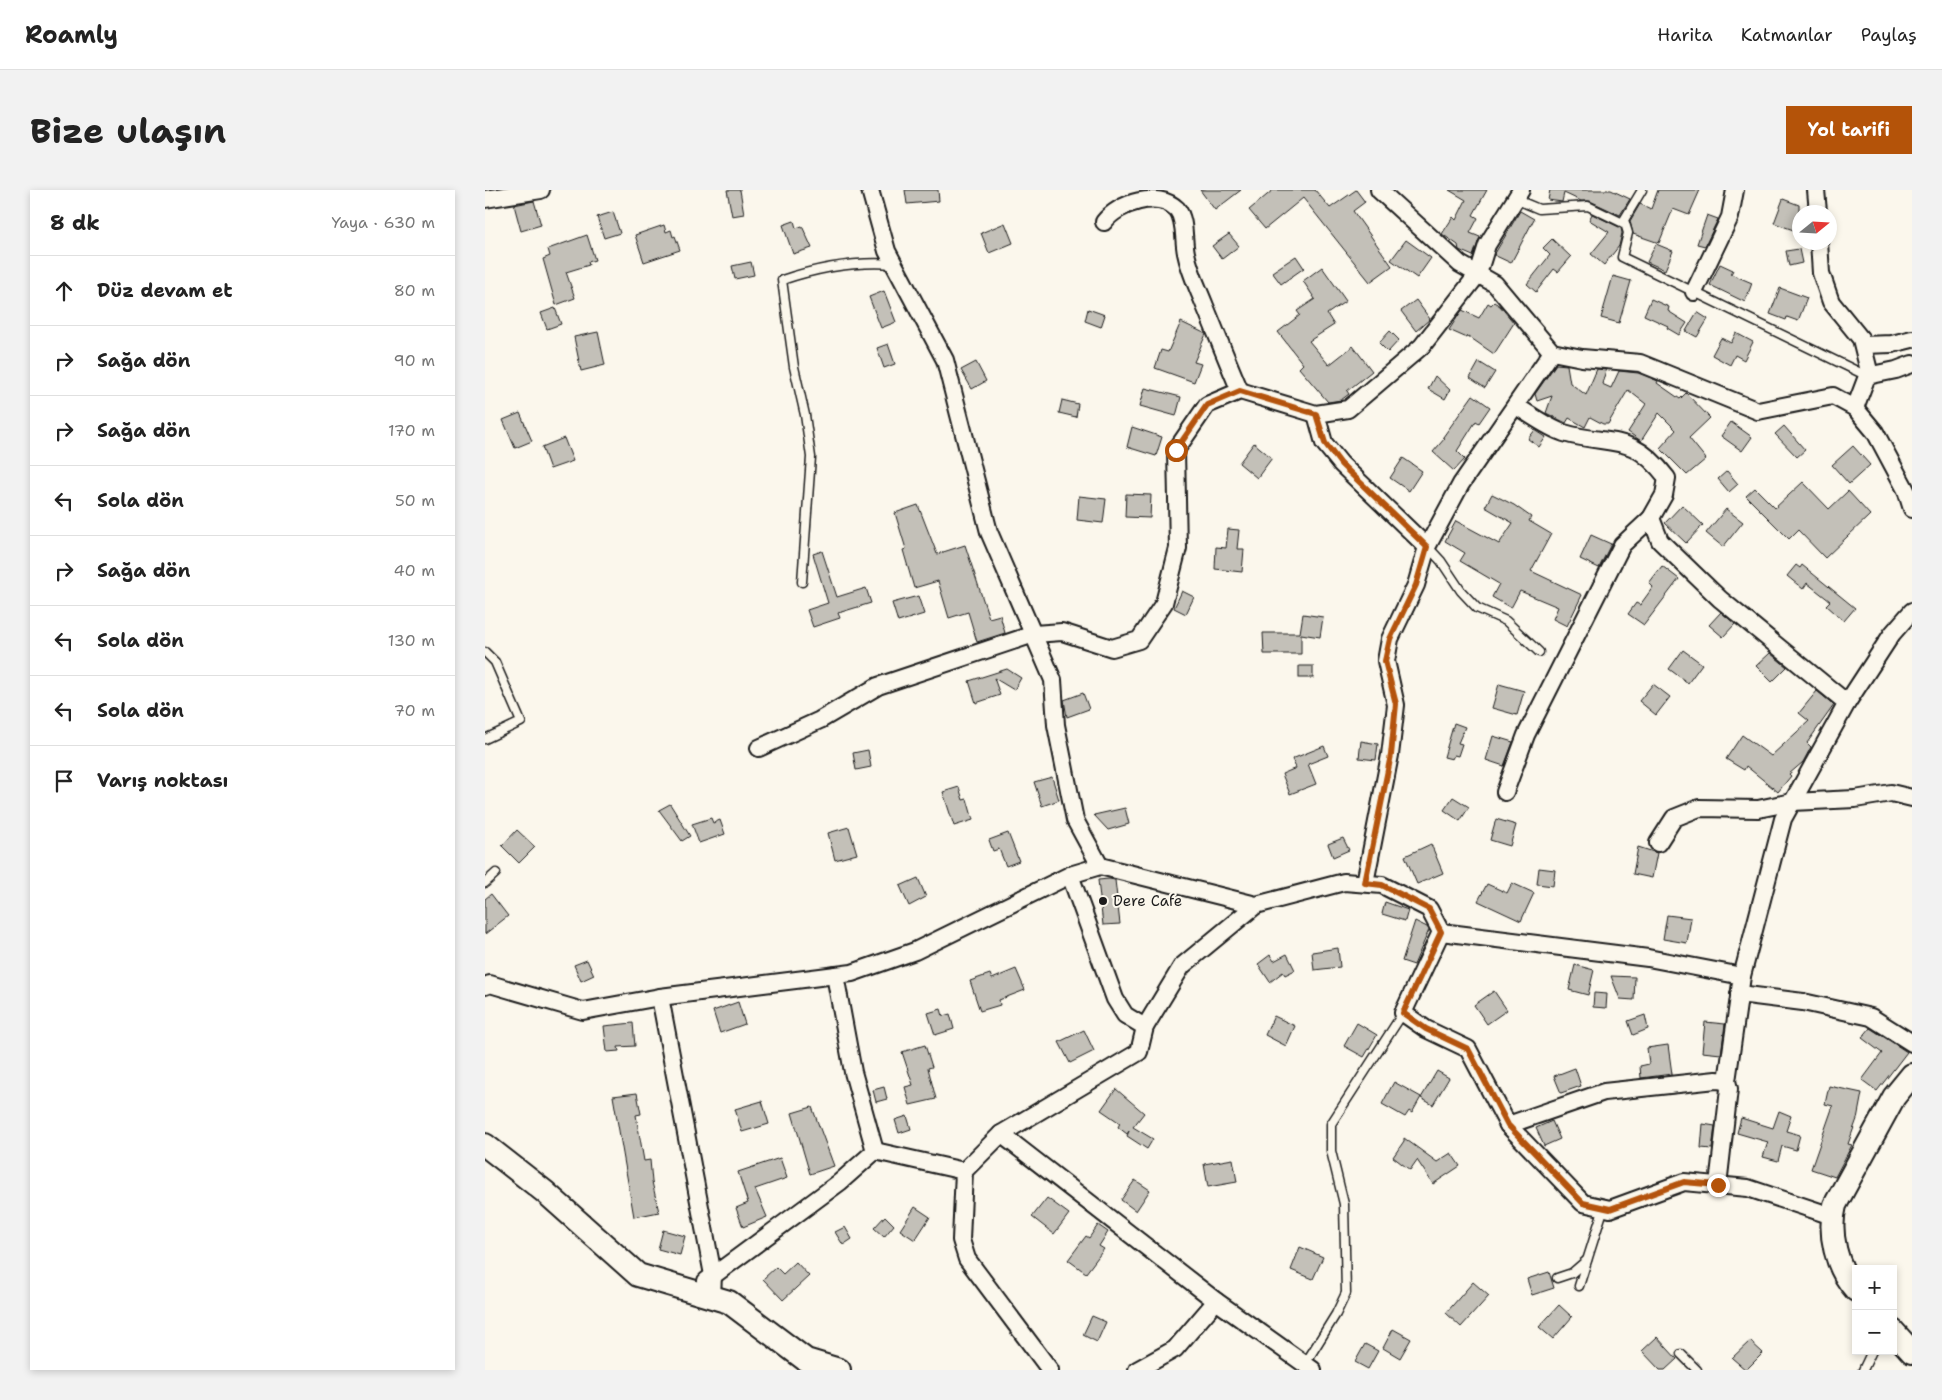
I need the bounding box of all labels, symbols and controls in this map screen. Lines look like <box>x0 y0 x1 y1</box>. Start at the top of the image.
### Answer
text: Roamly <box>25 19 118 51</box>
text: Harita <box>1657 23 1713 47</box>
text: Katmanlar <box>1741 23 1833 47</box>
text: Paylaş <box>1861 23 1917 47</box>
button: Yol tarifi <box>1786 106 1912 154</box>
text: Bize ulaşın <box>30 107 226 154</box>
north arrow <box>1792 205 1837 250</box>
text: 8 dk <box>50 209 100 237</box>
text: Yaya · 630 m <box>331 212 435 233</box>
icon: ahead <box>50 277 78 305</box>
text: Düz devam et <box>97 278 233 303</box>
text: 80 m <box>394 280 435 301</box>
icon: right <box>50 347 78 375</box>
text: Sağa dön <box>97 348 190 373</box>
text: 90 m <box>394 350 435 371</box>
icon: right <box>50 417 78 445</box>
text: Sağa dön <box>97 418 190 443</box>
text: 170 m <box>388 420 435 441</box>
route start <box>1165 439 1188 462</box>
icon: left <box>50 487 78 515</box>
text: Sola dön <box>97 488 184 513</box>
text: 50 m <box>395 490 435 511</box>
icon: right <box>50 557 78 585</box>
text: Sağa dön <box>97 558 190 583</box>
text: 40 m <box>393 560 435 581</box>
icon: left <box>50 627 78 655</box>
text: Sola dön <box>97 628 184 653</box>
text: 130 m <box>388 630 435 651</box>
icon: left <box>50 697 78 725</box>
text: Sola dön <box>97 698 184 723</box>
text: 70 m <box>394 700 435 721</box>
icon: arrive <box>50 767 78 795</box>
text: Varış noktası <box>97 768 228 793</box>
place label: Dere Cafe <box>1113 891 1182 911</box>
marker: Dere Cafe <box>1097 895 1109 907</box>
route end <box>1707 1174 1730 1197</box>
map controls <box>1852 1265 1897 1355</box>
button: + <box>1852 1265 1897 1310</box>
button: − <box>1852 1310 1897 1355</box>

